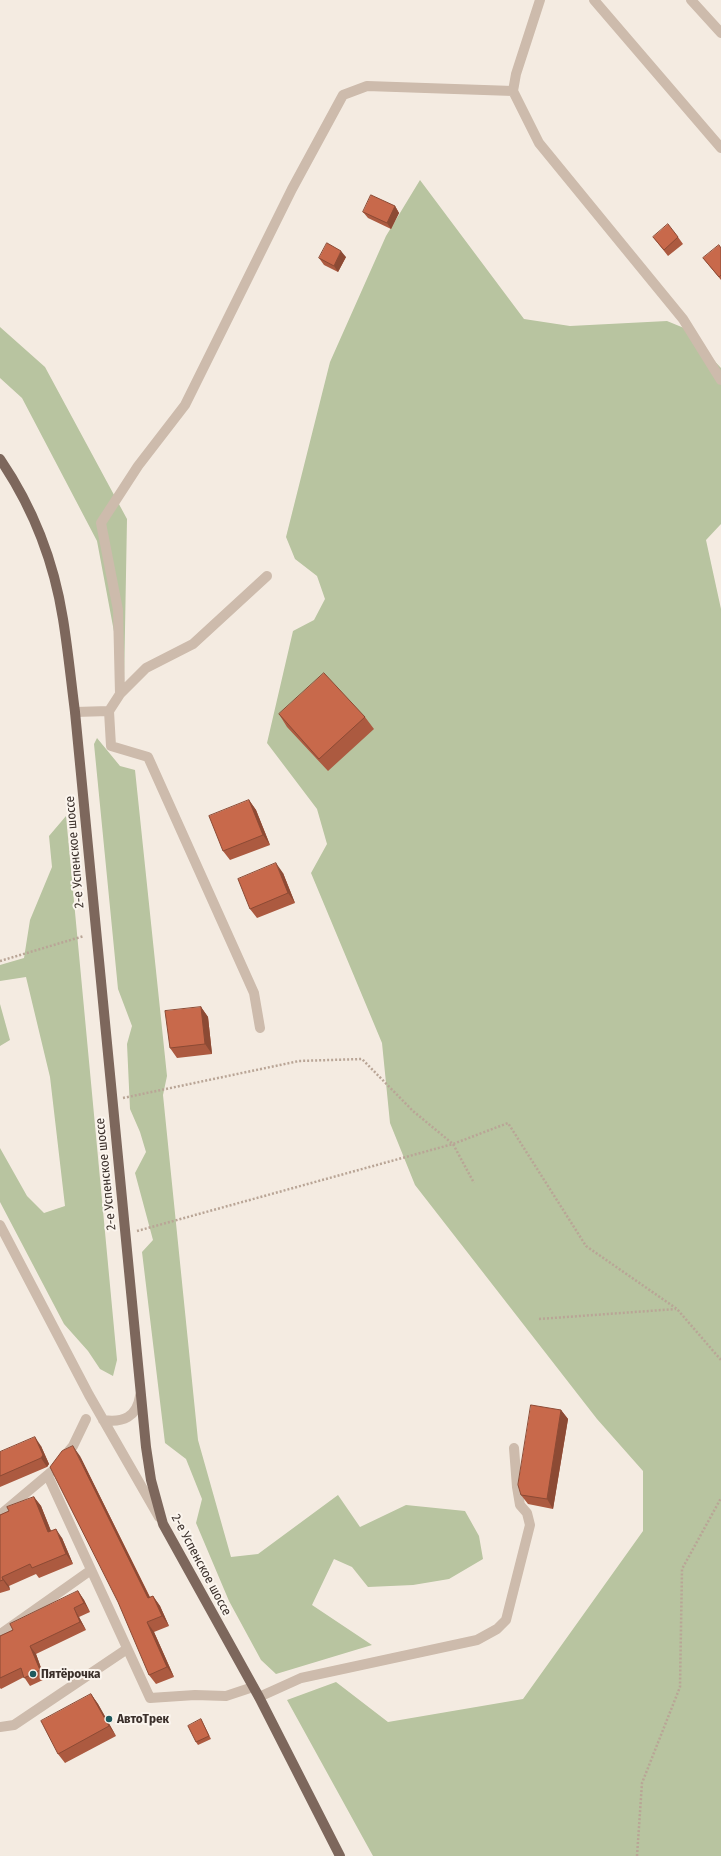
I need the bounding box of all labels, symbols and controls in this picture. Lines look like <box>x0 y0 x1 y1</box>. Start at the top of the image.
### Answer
street label: 2-е Успенское шоссе <box>62 795 88 909</box>
street label: 2-е Успенское шоссе <box>92 1117 120 1231</box>
street label: 2-е Успенское шоссе <box>168 1512 234 1618</box>
place label: Пятёрочка <box>41 1666 101 1682</box>
marker: Пятёрочка <box>28 1669 38 1679</box>
place label: АвтоТрек <box>117 1711 169 1727</box>
marker: АвтоТрек <box>104 1714 114 1724</box>

